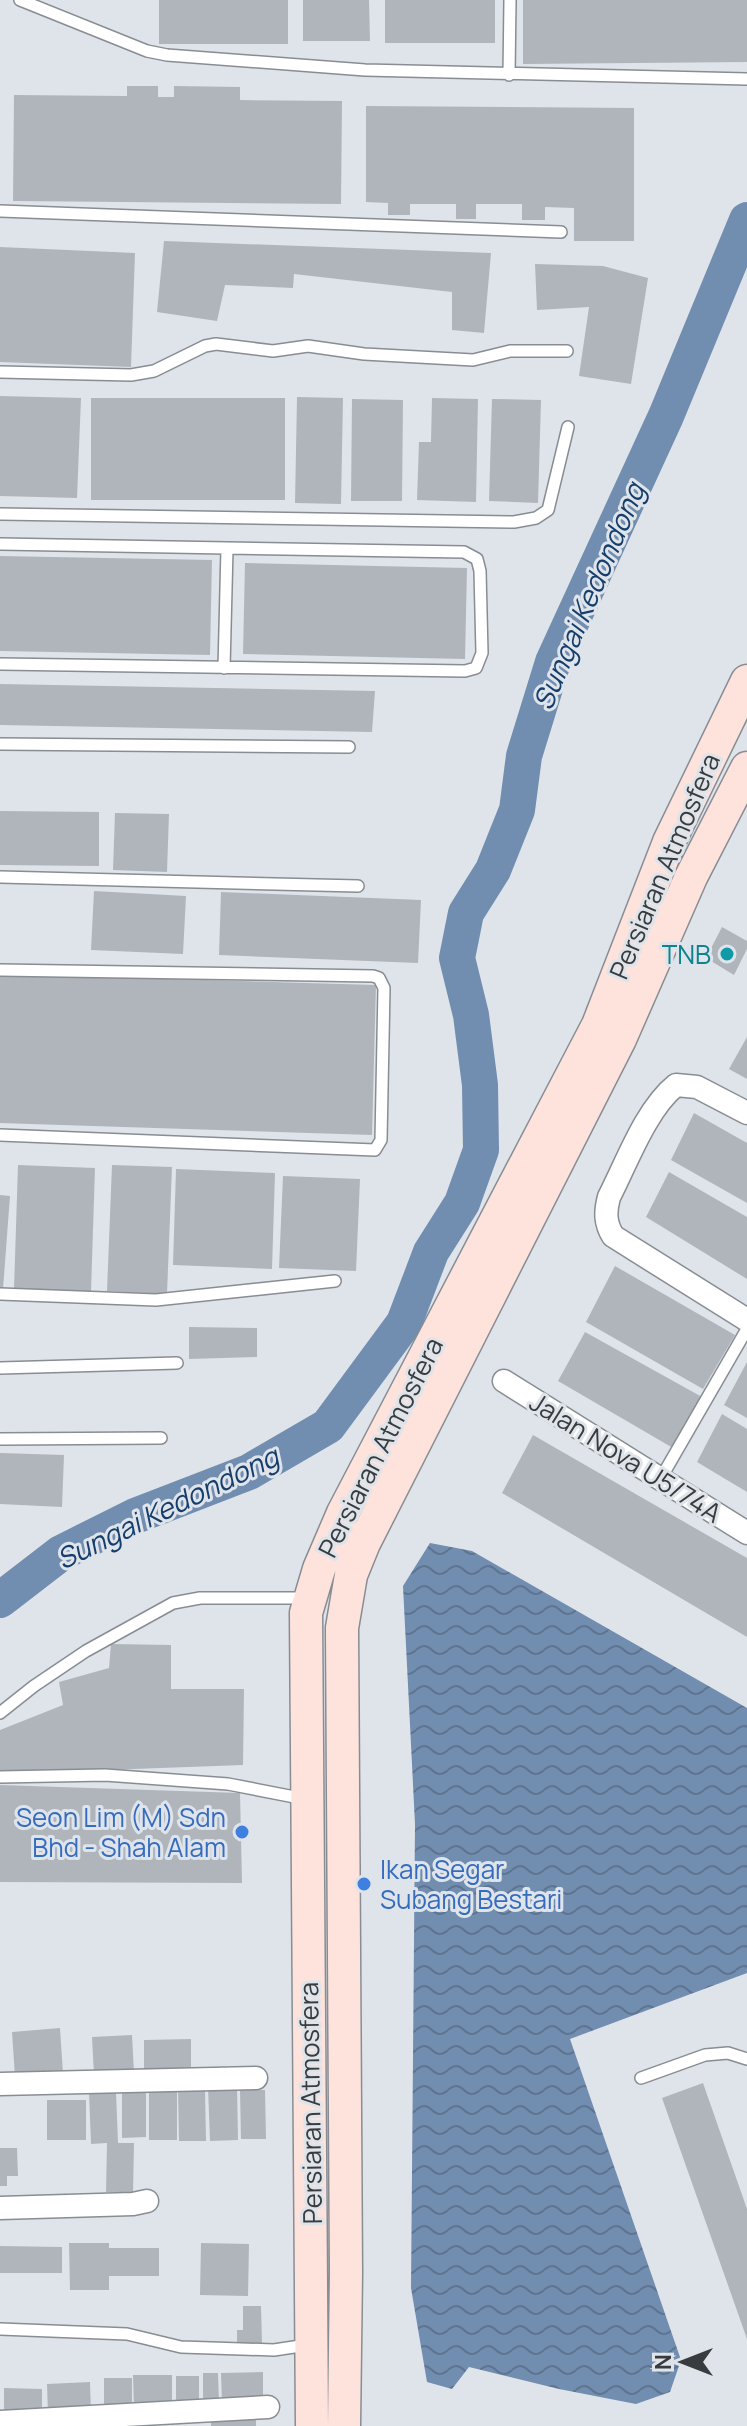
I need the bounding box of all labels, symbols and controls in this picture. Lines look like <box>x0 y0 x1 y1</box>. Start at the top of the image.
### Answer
water label: Sungai Kedondong <box>523 475 654 715</box>
street label: Persiaran Atmosfera <box>600 747 728 985</box>
place label: TNB <box>662 936 711 972</box>
marker: TNB <box>718 945 736 963</box>
street label: Persiaran Atmosfera <box>309 1331 451 1563</box>
street label: Jalan Nova U5/74A <box>523 1383 729 1531</box>
water label: Sungai Kedondong <box>50 1436 287 1577</box>
place label: Seon Lim (M) Sdn Bhd - Shah Alam <box>16 1799 226 1865</box>
marker: Seon Lim (M) Sdn Bhd - Shah Alam <box>233 1823 251 1841</box>
place label: Ikan Segar Subang Bestari <box>380 1851 562 1917</box>
marker: Ikan Segar Subang Bestari <box>355 1875 373 1893</box>
street label: Persiaran Atmosfera <box>290 1982 330 2224</box>
north arrow <box>643 2322 723 2402</box>
text: N <box>648 2354 678 2370</box>

